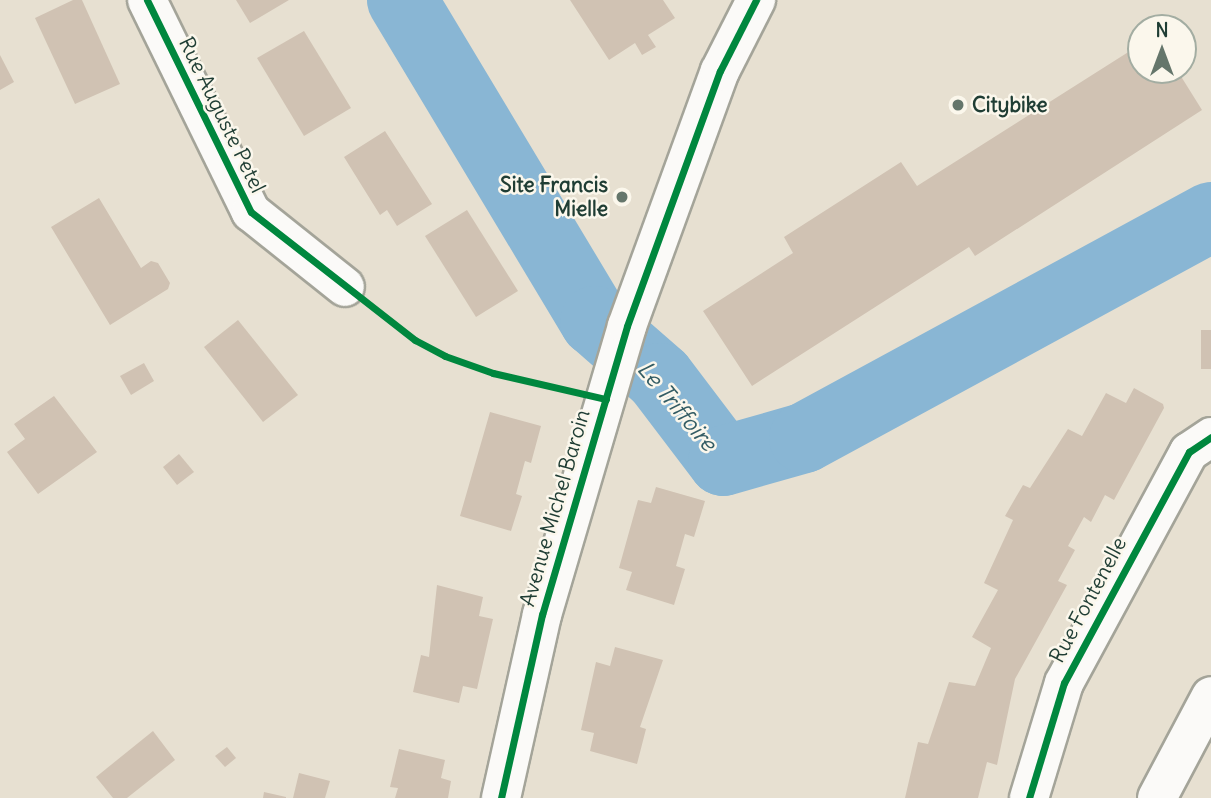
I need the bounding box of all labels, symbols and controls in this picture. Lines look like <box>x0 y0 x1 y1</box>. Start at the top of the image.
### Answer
north arrow <box>1127 14 1197 84</box>
text: N <box>1155 18 1169 42</box>
street label: Rue Auguste Petel <box>173 33 271 197</box>
place label: Citybike <box>972 92 1048 118</box>
marker: Citybike <box>950 97 966 113</box>
place label: Site Francis Mielle <box>500 172 608 222</box>
marker: Site Francis Mielle <box>614 189 630 205</box>
water label: Le Triffoire <box>632 356 722 456</box>
street label: Avenue Michel Baroin <box>515 407 595 609</box>
street label: Rue Fontenelle <box>1044 533 1132 667</box>

